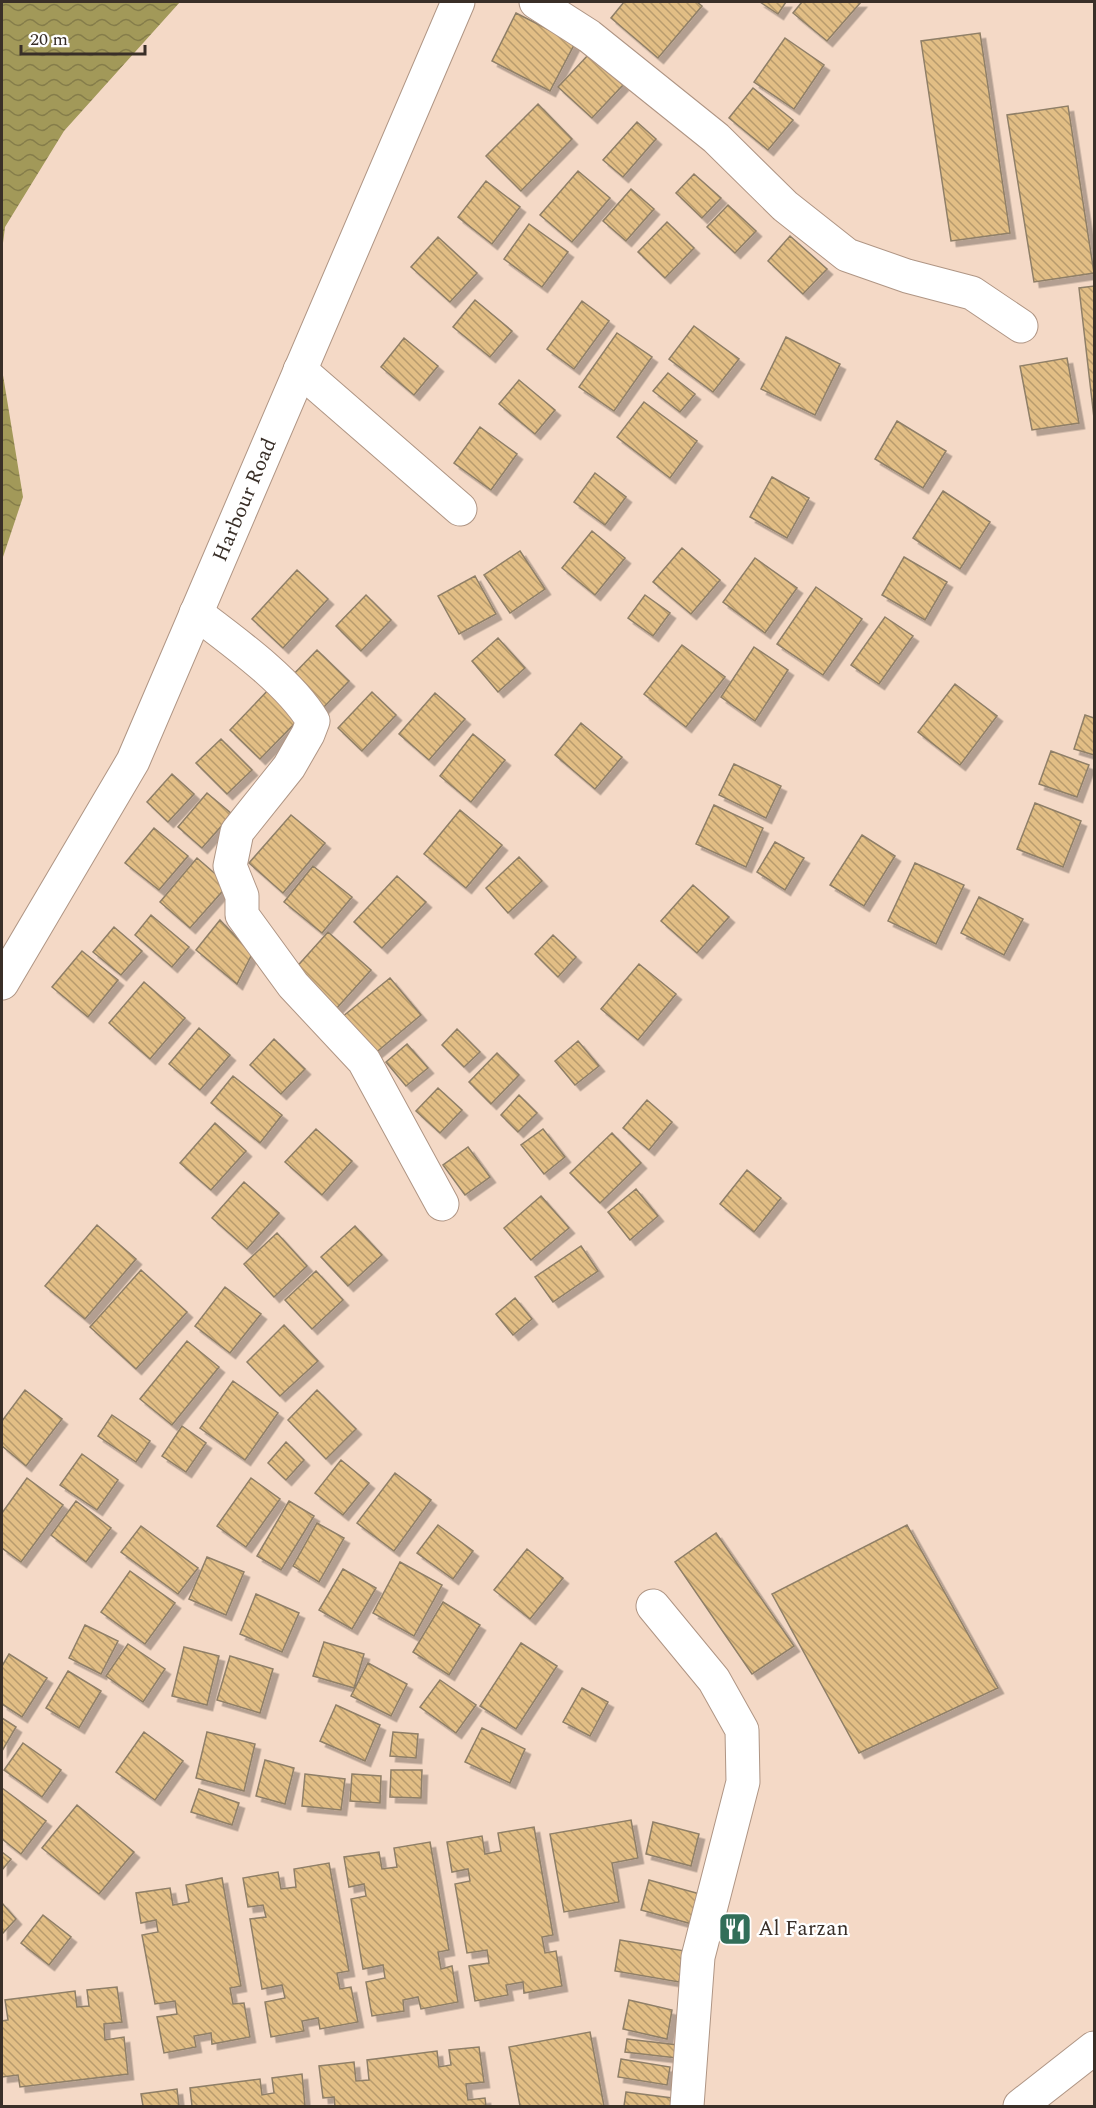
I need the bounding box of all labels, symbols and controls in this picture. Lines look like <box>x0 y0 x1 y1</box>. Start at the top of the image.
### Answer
scale bar <box>21 18 146 56</box>
text: 20 m <box>30 26 68 53</box>
street label: Harbour Road <box>205 433 285 567</box>
restaurant icon: Al Farzan <box>717 1911 753 1947</box>
place label: Al Farzan <box>758 1913 849 1945</box>

